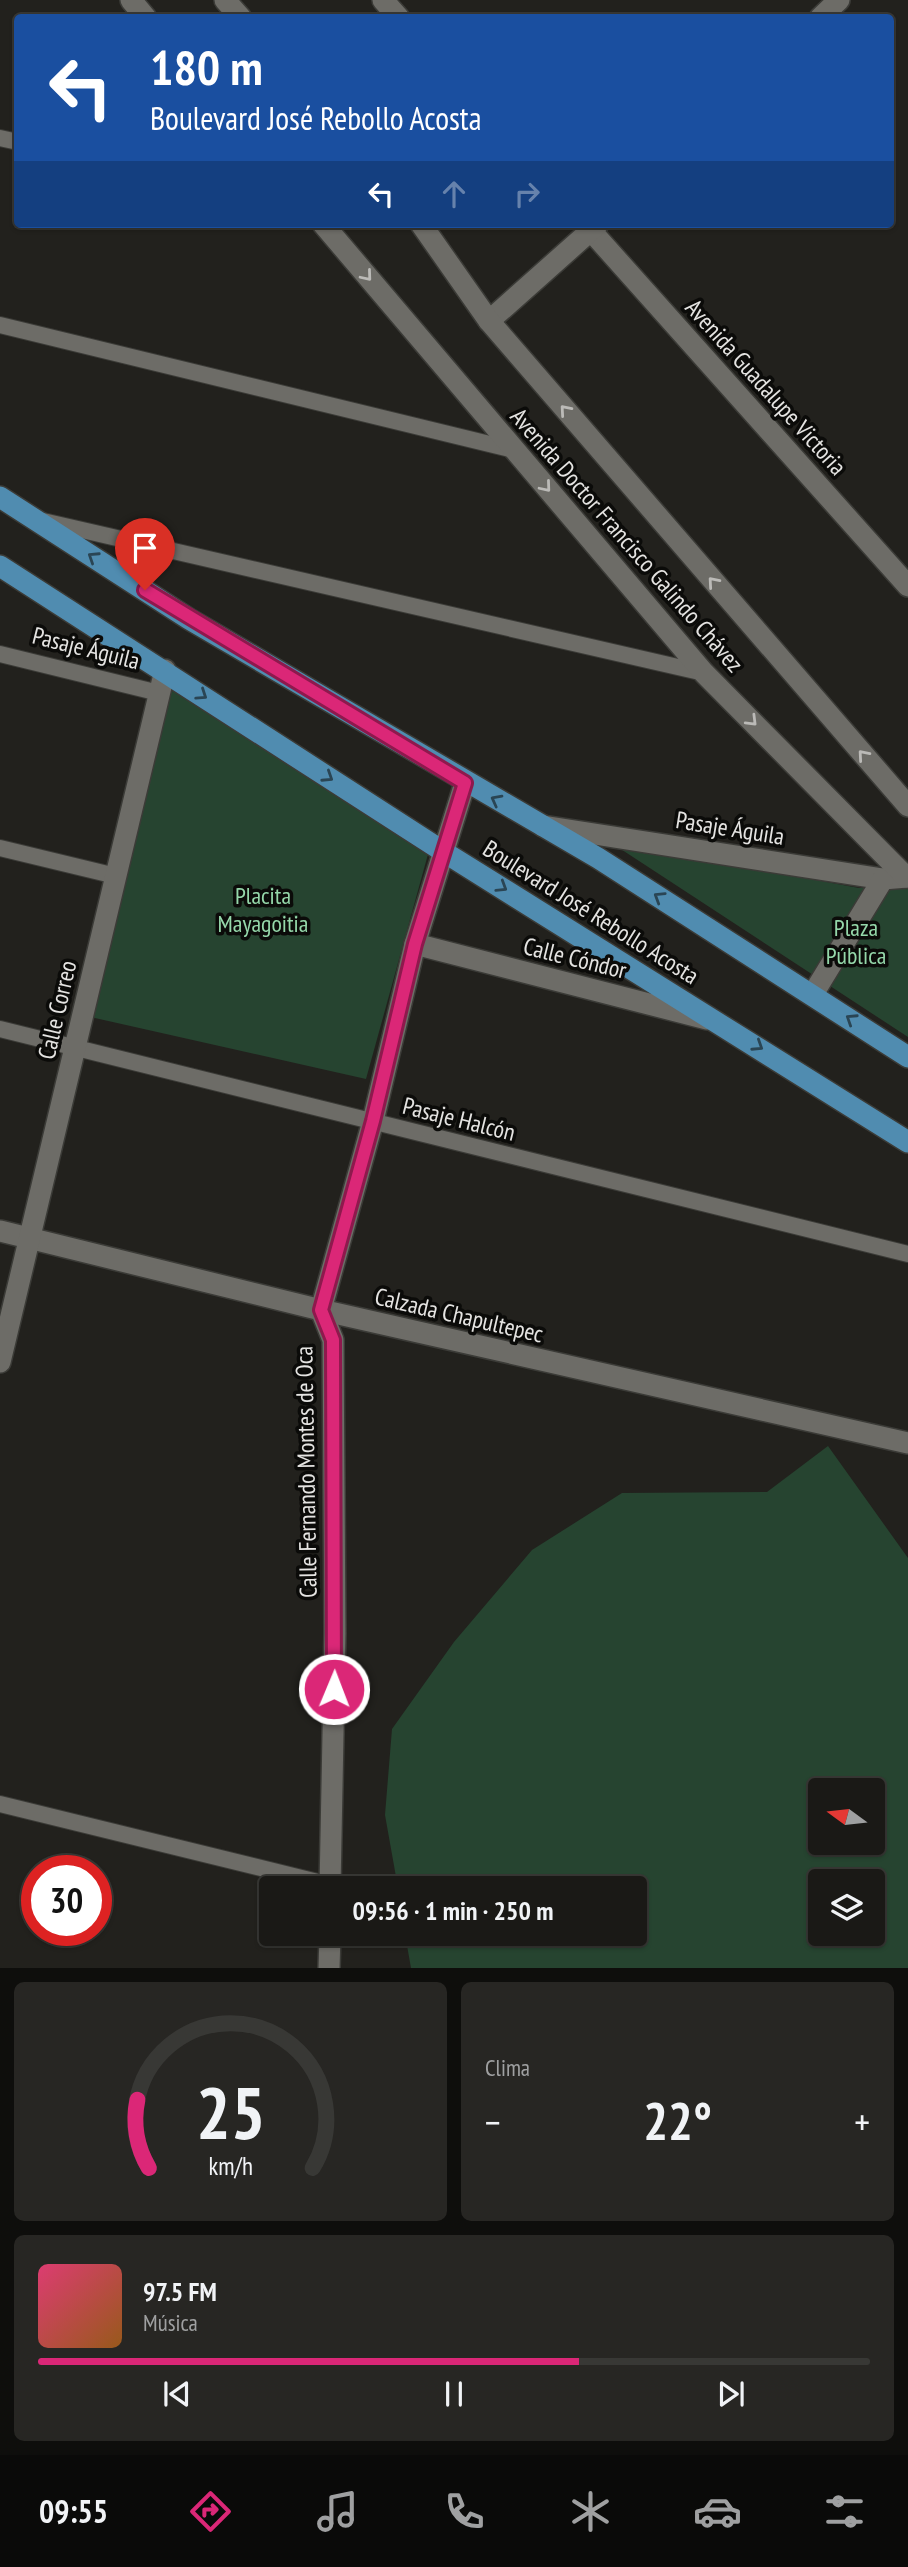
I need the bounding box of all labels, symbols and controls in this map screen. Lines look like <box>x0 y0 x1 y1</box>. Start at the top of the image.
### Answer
text: 180 m <box>150 35 263 99</box>
icon: left <box>35 42 126 133</box>
text: Boulevard José Rebollo Acosta <box>150 97 481 139</box>
icon: left <box>362 175 400 213</box>
icon: ahead <box>435 175 473 213</box>
icon: right <box>508 175 546 213</box>
one-way arrow <box>359 268 371 281</box>
street label: Avenida Guadalupe Victoria <box>679 293 853 481</box>
street label: Avenida Doctor Francisco Galindo Chávez <box>504 401 750 679</box>
one-way arrow <box>561 405 573 418</box>
one-way arrow <box>538 479 550 492</box>
pin <box>115 518 175 590</box>
icon: arrive <box>126 529 164 567</box>
one-way arrow <box>87 552 100 565</box>
one-way arrow <box>709 578 721 591</box>
street label: Pasaje Águila <box>29 620 143 676</box>
one-way arrow <box>195 687 208 700</box>
one-way arrow <box>743 713 756 726</box>
one-way arrow <box>859 750 871 763</box>
one-way arrow <box>320 768 333 781</box>
one-way arrow <box>491 795 503 808</box>
street label: Pasaje Águila <box>674 804 786 852</box>
street label: Boulevard José Rebollo Acosta <box>477 833 705 991</box>
one-way arrow <box>495 879 508 892</box>
park label: Placita Mayagoitia <box>218 880 308 939</box>
one-way arrow <box>654 892 667 905</box>
park label: Plaza Pública <box>826 912 886 971</box>
street label: Calle Cóndor <box>520 930 630 986</box>
street label: Calle Correo <box>31 958 83 1062</box>
one-way arrow <box>846 1015 859 1027</box>
one-way arrow <box>750 1038 763 1051</box>
street label: Pasaje Halcón <box>400 1090 518 1148</box>
street label: Calzada Chapultepec <box>372 1281 547 1350</box>
street label: Calle Fernando Montes de Oca <box>288 1346 324 1598</box>
position arrow <box>297 1652 371 1726</box>
north arrow <box>808 1778 886 1855</box>
map controls <box>808 1778 885 1946</box>
speed limit sign: 30 <box>21 1855 112 1946</box>
button: layers <box>808 1869 885 1946</box>
text: 09:56 · 1 min · 250 m <box>353 1894 553 1927</box>
text: Clima <box>485 2053 530 2082</box>
text: 25 <box>196 2064 265 2158</box>
text: 22° <box>643 2087 712 2154</box>
text: − <box>485 2097 501 2146</box>
text: + <box>854 2097 870 2146</box>
text: km/h <box>208 2149 253 2181</box>
text: 97.5 FM <box>143 2275 217 2308</box>
text: Música <box>143 2308 198 2337</box>
icon: previous <box>158 2375 196 2413</box>
icon: pause <box>435 2375 473 2413</box>
icon: next <box>712 2375 750 2413</box>
icon: directions <box>186 2487 235 2536</box>
icon: music <box>313 2487 362 2536</box>
icon: phone <box>440 2487 489 2536</box>
icon: climate <box>566 2487 615 2536</box>
icon: car <box>693 2487 742 2536</box>
icon: filters <box>820 2487 869 2536</box>
text: 09:55 <box>39 2490 108 2532</box>

